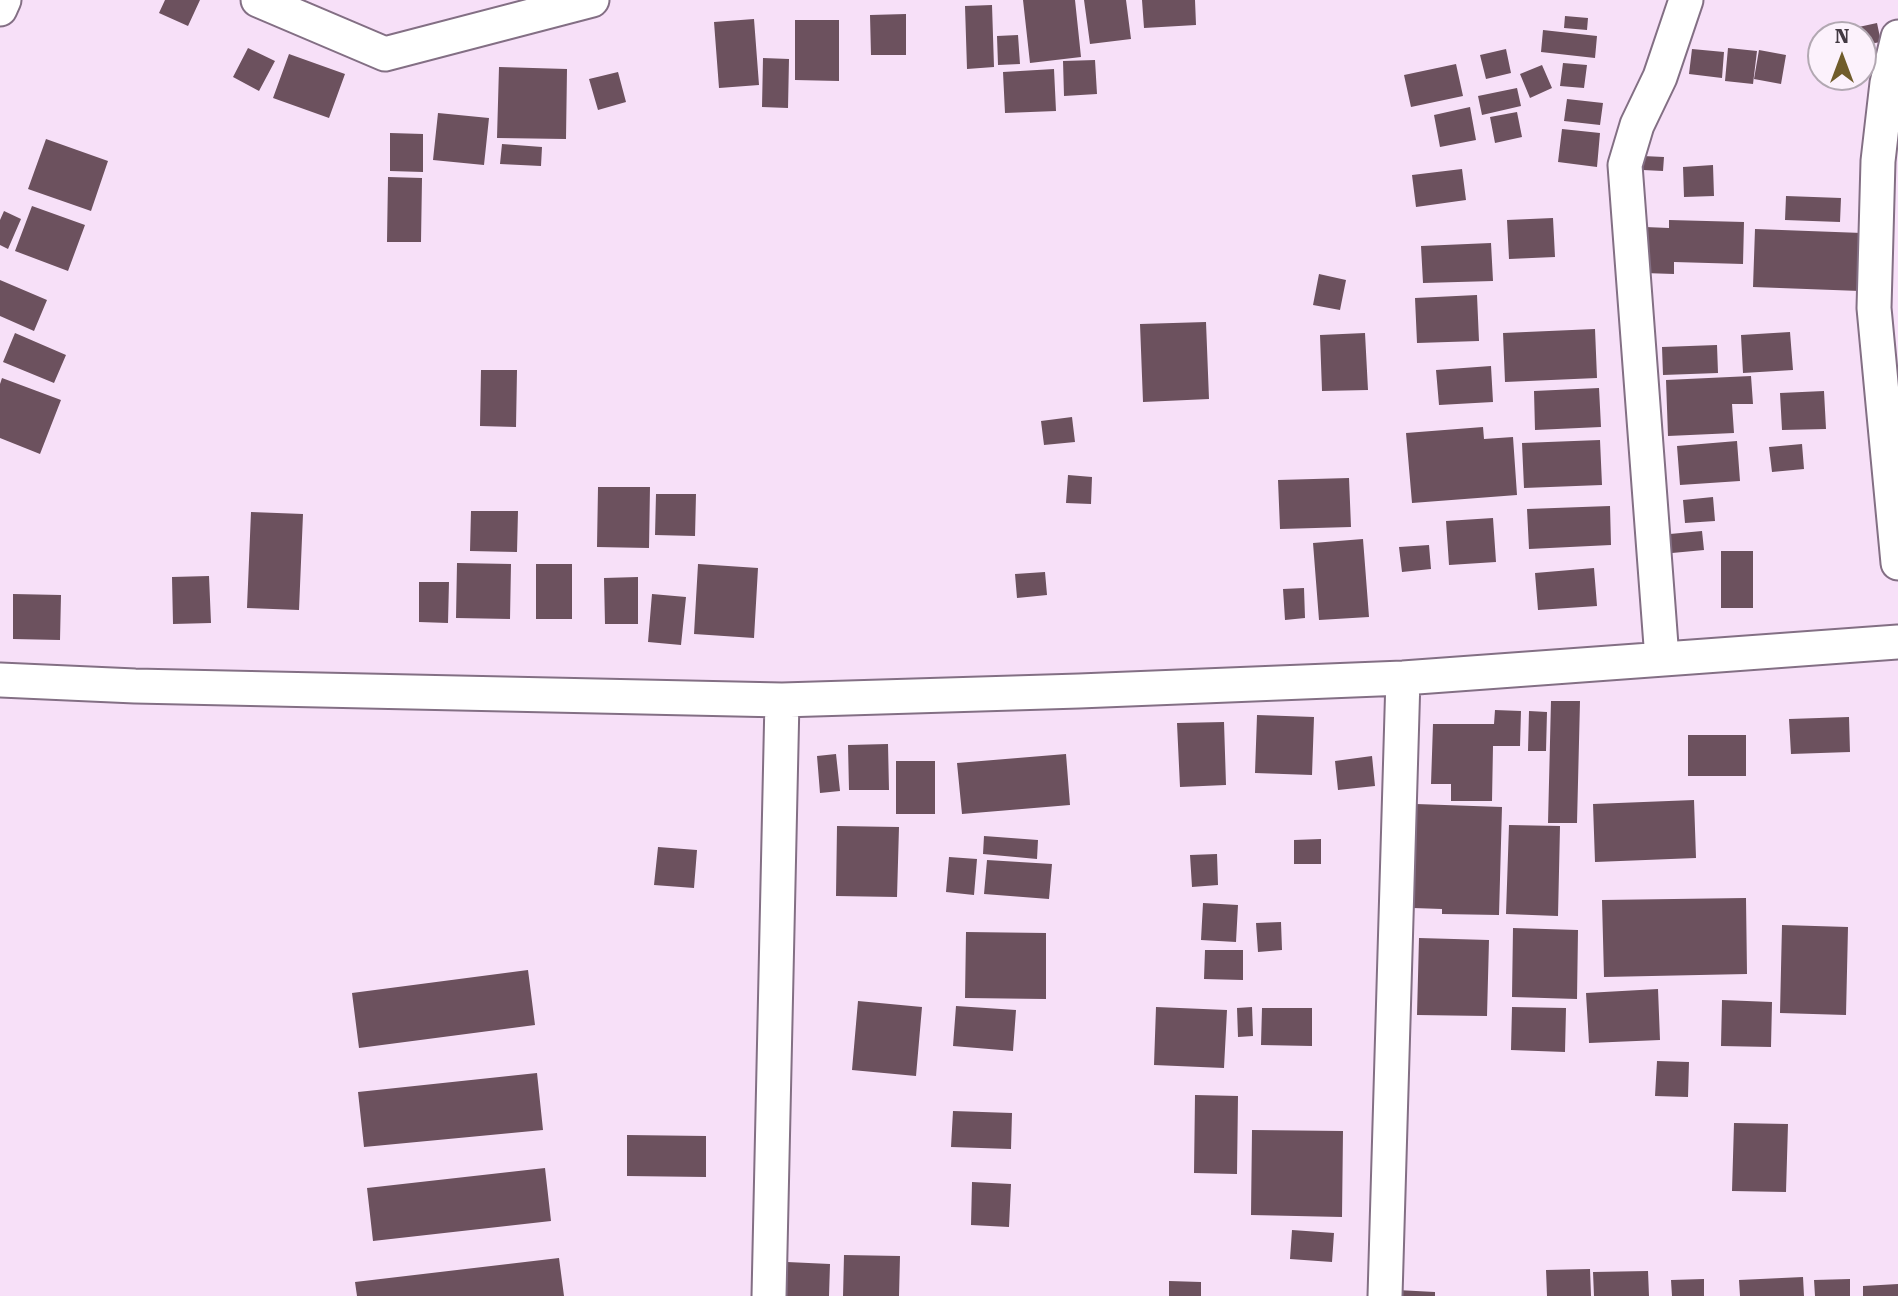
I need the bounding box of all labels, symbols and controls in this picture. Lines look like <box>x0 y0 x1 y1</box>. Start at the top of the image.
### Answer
north arrow <box>1807 21 1877 91</box>
text: N <box>1835 25 1849 48</box>

